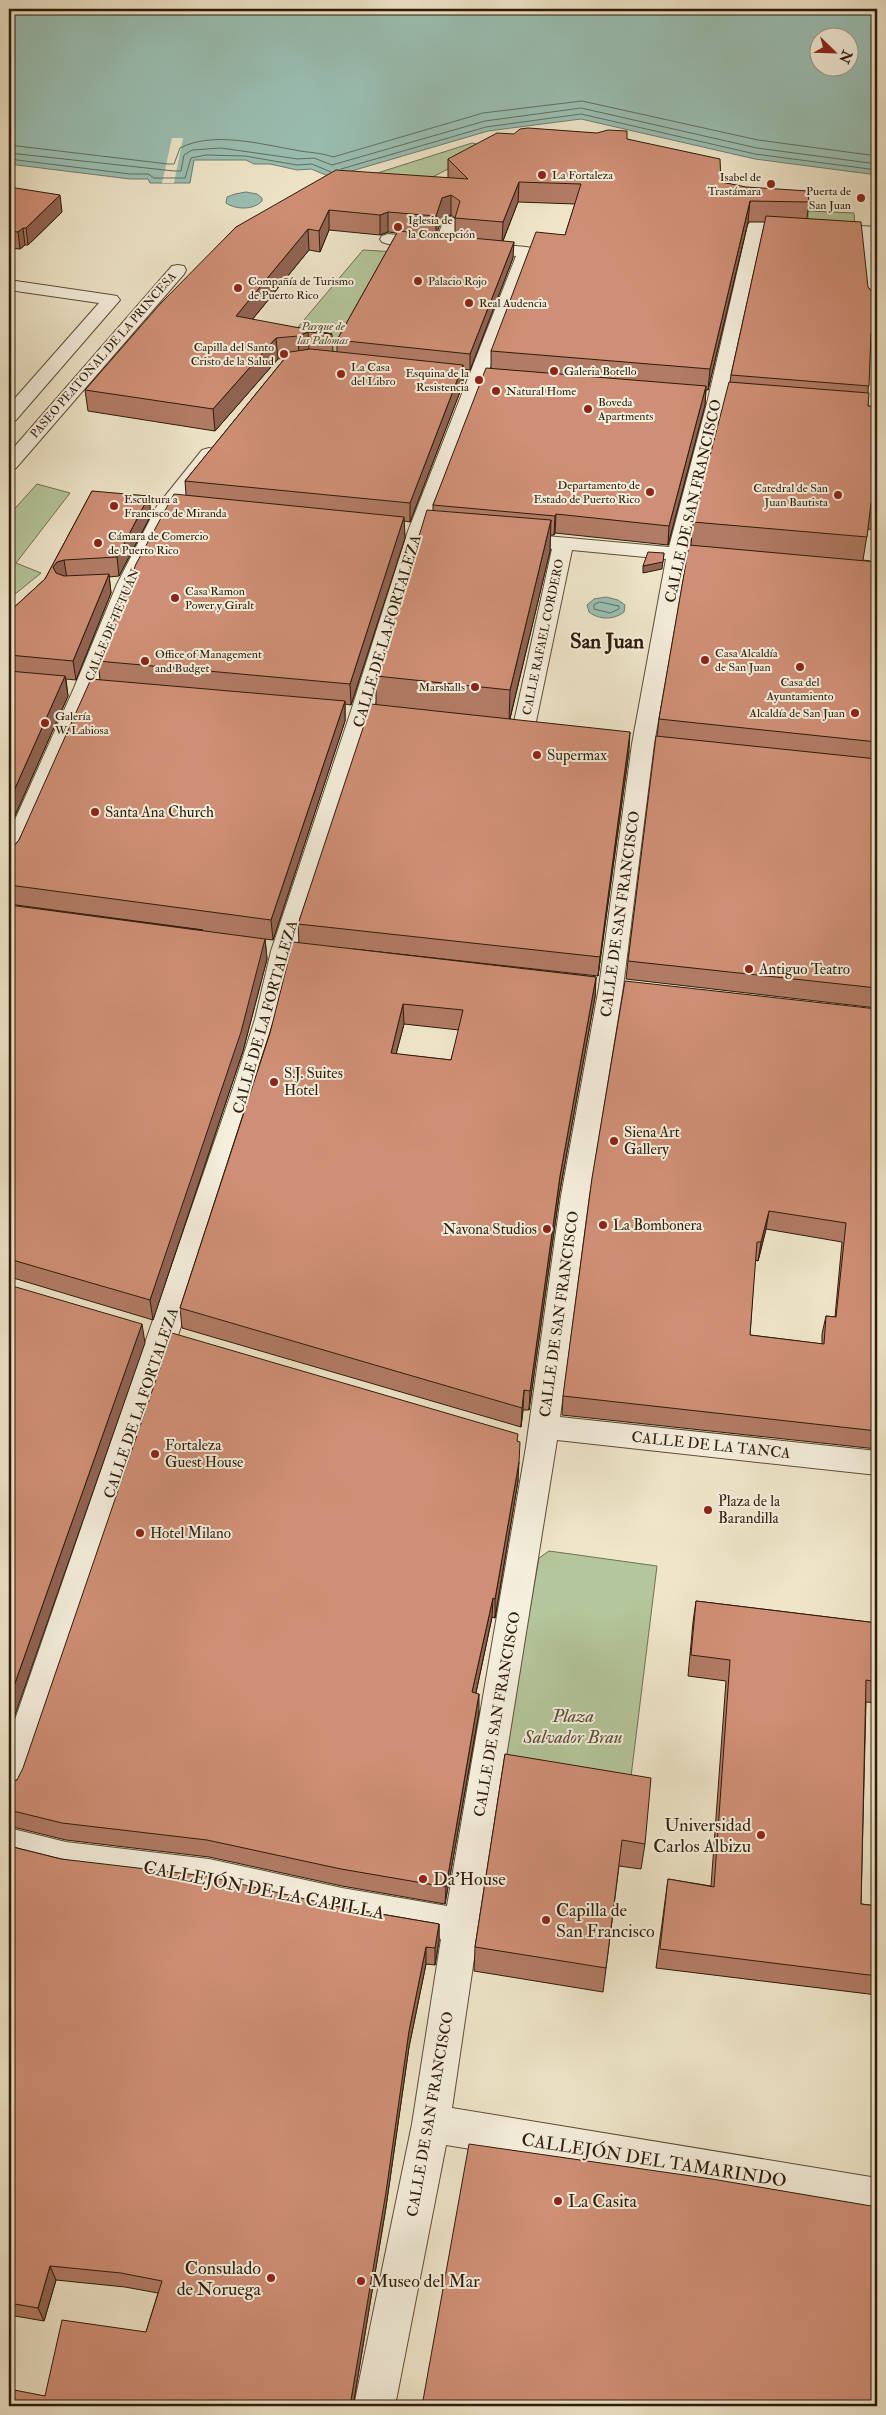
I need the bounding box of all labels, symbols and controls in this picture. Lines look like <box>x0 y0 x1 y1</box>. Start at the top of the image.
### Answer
north arrow <box>808 28 858 78</box>
text: N <box>835 47 856 66</box>
place label: La Fortaleza <box>552 168 614 183</box>
marker: La Fortaleza <box>536 169 548 181</box>
place label: Isabel de Trastámara <box>707 170 762 199</box>
marker: Isabel de Trastámara <box>765 178 777 190</box>
place label: Puerta de San Juan <box>806 184 851 213</box>
marker: Puerta de San Juan <box>855 192 867 204</box>
place label: Iglesia de la Concepción <box>408 213 475 242</box>
marker: Iglesia de la Concepción <box>392 221 404 233</box>
street label: PASEO PEATONAL DE LA PRINCESA <box>27 269 180 441</box>
place label: Compañía de Turismo de Puerto Rico <box>248 274 354 303</box>
place label: Palacio Rojo <box>428 274 487 289</box>
marker: Palacio Rojo <box>412 275 424 287</box>
marker: Compañía de Turismo de Puerto Rico <box>232 282 244 294</box>
place label: Real Audencia <box>479 296 548 311</box>
marker: Real Audencia <box>463 297 475 309</box>
park label: Parque de las Palomas <box>297 319 349 348</box>
place label: Capilla del Santo Cristo de la Salud <box>191 340 274 369</box>
marker: Capilla del Santo Cristo de la Salud <box>278 348 290 360</box>
place label: La Casa del Libro <box>351 360 396 389</box>
place label: Galeria Botello <box>564 364 637 379</box>
marker: Galeria Botello <box>548 365 560 377</box>
place label: Esquina de la Resistencia <box>405 366 470 395</box>
marker: La Casa del Libro <box>335 368 347 380</box>
marker: Esquina de la Resistencia <box>473 374 485 386</box>
place label: Natural Home <box>506 384 576 399</box>
marker: Natural Home <box>490 385 502 397</box>
place label: Boveda Apartments <box>597 395 653 424</box>
street label: CALLE DE SAN FRANCISCO <box>661 398 726 605</box>
marker: Boveda Apartments <box>582 403 594 415</box>
place label: Departamento de Estado de Puerto Rico <box>534 478 640 507</box>
place label: Catedral de San Juan Bautista <box>753 481 829 510</box>
marker: Departamento de Estado de Puerto Rico <box>644 486 656 498</box>
marker: Catedral de San Juan Bautista <box>832 489 844 501</box>
place label: Escultura a Francisco de Miranda <box>124 492 228 521</box>
marker: Escultura a Francisco de Miranda <box>108 500 120 512</box>
place label: Cámara de Comercio de Puerto Rico <box>108 529 209 558</box>
street label: CALLE DE LA FORTALEZA <box>349 532 426 730</box>
marker: Cámara de Comercio de Puerto Rico <box>92 537 104 549</box>
street label: CALLE RAFAEL CORDERO <box>520 557 567 717</box>
street label: CALLE DE TETUÁN <box>82 567 143 684</box>
place label: Casa Ramon Power y Giralt <box>185 584 254 613</box>
marker: Casa Ramon Power y Giralt <box>169 592 181 604</box>
district label: San Juan <box>570 628 644 655</box>
place label: Casa Alcaldía de San Juan <box>715 646 779 675</box>
place label: Office of Management and Budget <box>155 647 262 676</box>
marker: Casa Alcaldía de San Juan <box>699 654 711 666</box>
marker: Office of Management and Budget <box>139 655 151 667</box>
marker: Casa del Ayuntamiento <box>794 661 806 673</box>
place label: Casa del Ayuntamiento <box>765 675 834 704</box>
place label: Marshalls <box>418 680 465 695</box>
marker: Marshalls <box>469 681 481 693</box>
place label: Alcaldía de San Juan <box>748 706 845 721</box>
marker: Alcaldía de San Juan <box>849 707 861 719</box>
place label: Galería W. Labiosa <box>54 709 110 738</box>
marker: Galería W. Labiosa <box>39 717 51 729</box>
place label: Supermax <box>547 746 607 766</box>
marker: Supermax <box>531 749 543 761</box>
place label: Santa Ana Church <box>105 803 214 822</box>
marker: Santa Ana Church <box>89 806 101 818</box>
street label: CALLE DE SAN FRANCISCO <box>597 810 644 1018</box>
street label: CALLE DE LA FORTALEZA <box>229 918 302 1116</box>
place label: Antiguo Teatro <box>758 960 850 979</box>
marker: Antiguo Teatro <box>743 963 755 975</box>
place label: S.J. Suites Hotel <box>284 1064 343 1100</box>
marker: S.J. Suites Hotel <box>268 1076 280 1088</box>
place label: Siena Art Gallery <box>624 1123 680 1159</box>
marker: Siena Art Gallery <box>608 1135 620 1147</box>
street label: CALLE DE SAN FRANCISCO <box>536 1210 583 1418</box>
place label: La Bombonera <box>613 1216 703 1235</box>
marker: La Bombonera <box>597 1219 609 1231</box>
place label: Navona Studios <box>443 1220 537 1239</box>
marker: Navona Studios <box>541 1223 553 1235</box>
street label: CALLE DE LA FORTALEZA <box>100 1305 183 1501</box>
street label: CALLE DE LA TANCA <box>630 1428 792 1463</box>
place label: Fortaleza Guest House <box>165 1436 243 1472</box>
marker: Fortaleza Guest House <box>149 1448 161 1460</box>
place label: Plaza de la Barandilla <box>718 1492 781 1528</box>
marker: Plaza de la Barandilla <box>702 1504 714 1516</box>
place label: Hotel Milano <box>150 1524 231 1543</box>
marker: Hotel Milano <box>134 1527 146 1539</box>
street label: CALLE DE SAN FRANCISCO <box>470 1610 525 1818</box>
park label: Plaza Salvador Brau <box>523 1705 623 1749</box>
place label: Universidad Carlos Albizu <box>653 1814 751 1858</box>
marker: Universidad Carlos Albizu <box>755 1829 767 1841</box>
street label: CALLEJÓN DE LA CAPILLA <box>141 1856 387 1925</box>
place label: Da'House <box>433 1868 506 1891</box>
marker: Da'House <box>417 1873 429 1885</box>
place label: Capilla de San Francisco <box>556 1899 655 1943</box>
marker: Capilla de San Francisco <box>540 1914 552 1926</box>
street label: CALLE DE SAN FRANCISCO <box>403 2010 458 2218</box>
street label: CALLEJÓN DEL TAMARINDO <box>520 2128 788 2193</box>
place label: La Casita <box>568 2190 637 2213</box>
marker: La Casita <box>552 2195 564 2207</box>
place label: Consulado de Noruega <box>177 2257 262 2301</box>
place label: Museo del Mar <box>371 2270 480 2293</box>
marker: Consulado de Noruega <box>265 2272 277 2284</box>
marker: Museo del Mar <box>355 2275 367 2287</box>

